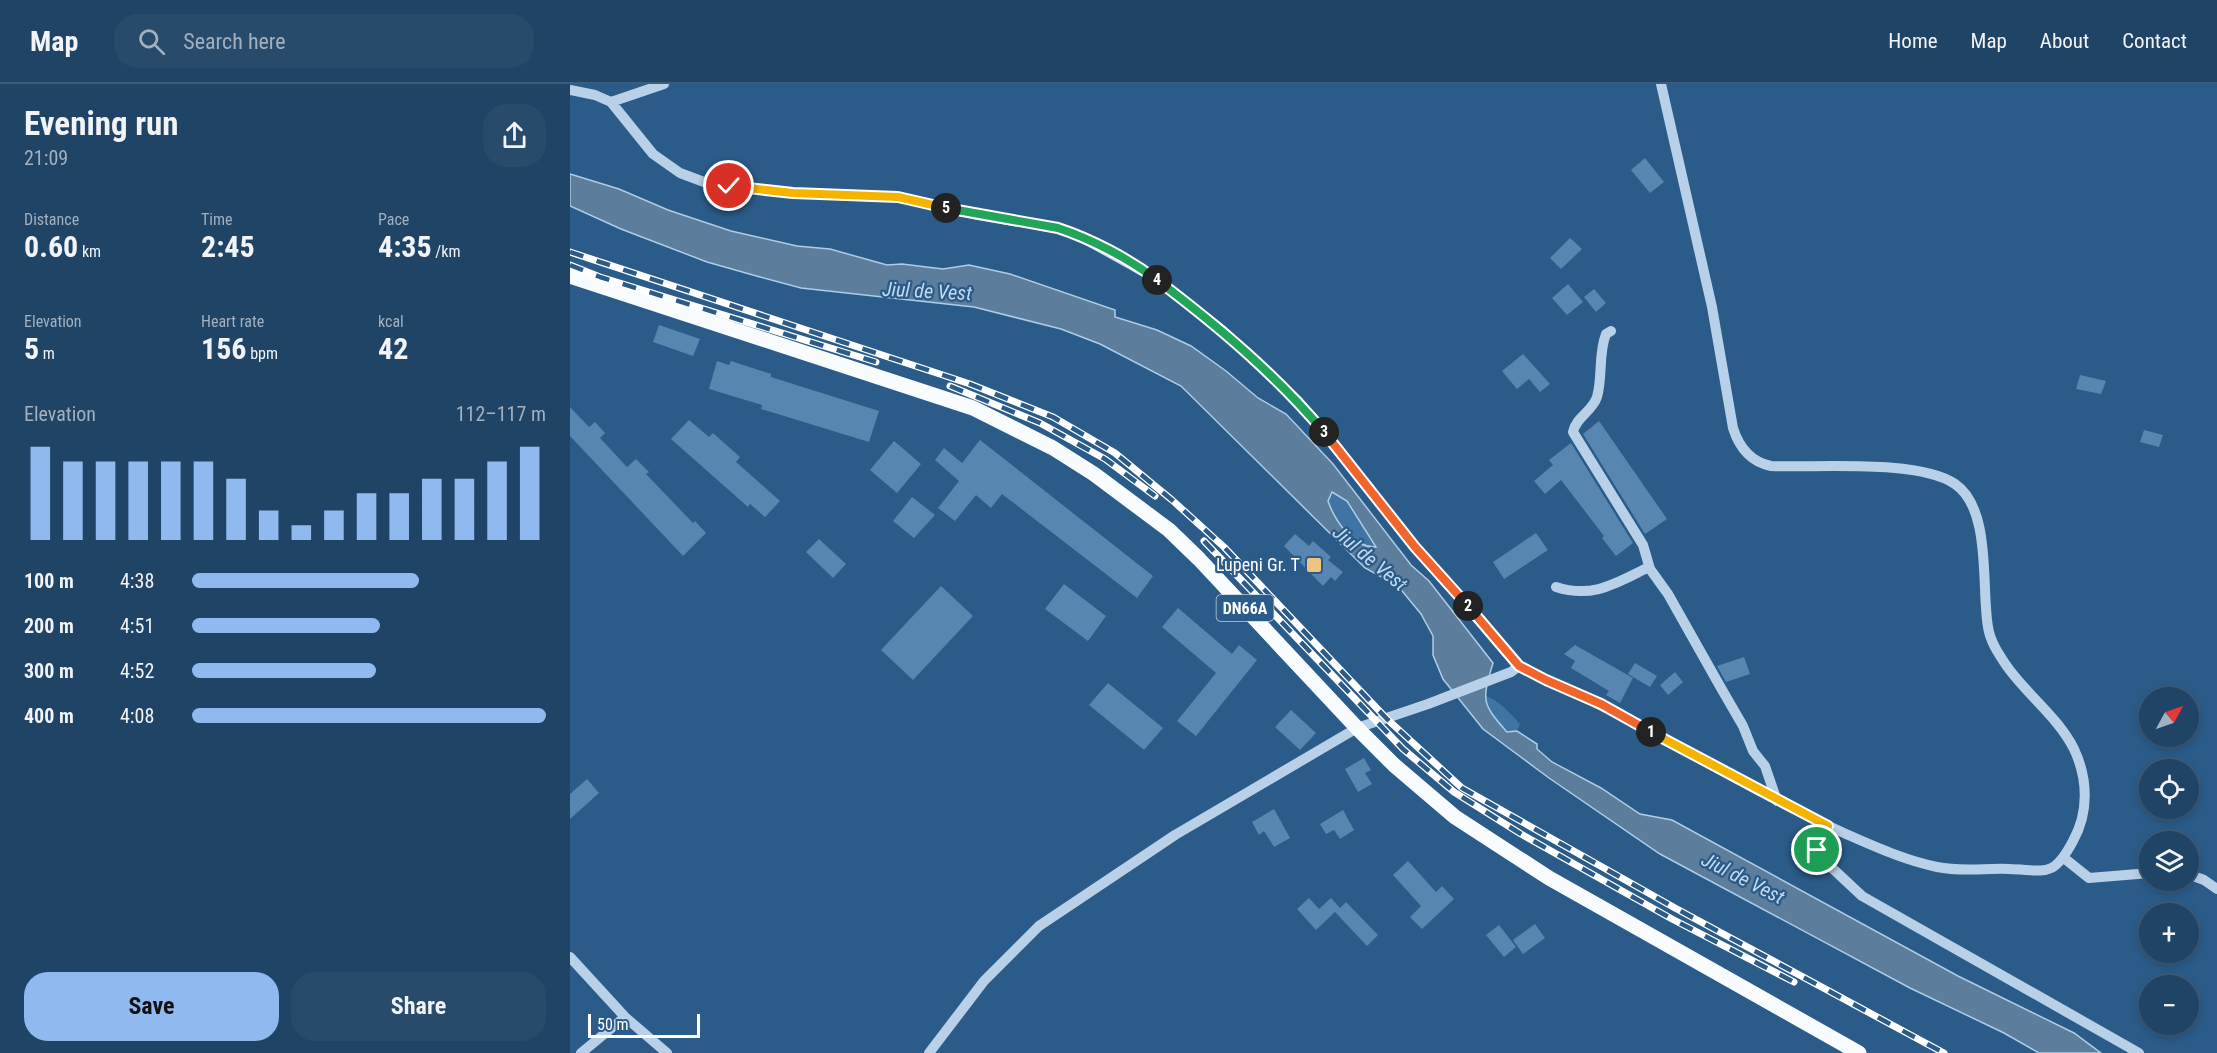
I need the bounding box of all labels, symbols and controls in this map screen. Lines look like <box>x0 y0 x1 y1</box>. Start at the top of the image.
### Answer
search box <box>114 14 534 68</box>
text: Map <box>30 25 78 58</box>
icon: search <box>135 25 168 58</box>
text: Search here <box>183 29 286 54</box>
text: Home <box>1888 29 1938 53</box>
text: Map <box>1971 29 2007 53</box>
text: About <box>2040 29 2089 53</box>
text: Contact <box>2122 29 2187 53</box>
text: Evening run <box>24 104 179 143</box>
button: share <box>483 104 546 167</box>
text: 21:09 <box>24 146 68 170</box>
pin <box>703 160 754 211</box>
icon: check <box>712 169 745 202</box>
pin: 5 <box>931 193 961 223</box>
text: 5 <box>942 198 950 217</box>
text: Distance <box>24 210 79 229</box>
text: Time <box>201 210 233 229</box>
text: Pace <box>378 210 409 229</box>
text: 0.60 <box>24 229 78 264</box>
text: 2:45 <box>201 229 255 264</box>
text: 4:35 <box>378 229 432 264</box>
text: km <box>78 242 101 261</box>
text: /km <box>432 242 461 261</box>
pin: 4 <box>1142 265 1172 295</box>
text: 4 <box>1153 270 1161 289</box>
water label: Jiul de Vest <box>882 277 973 305</box>
text: Elevation <box>24 312 82 331</box>
text: Heart rate <box>201 312 264 331</box>
text: kcal <box>378 312 404 331</box>
text: 5 <box>24 331 39 366</box>
text: 156 <box>201 331 246 366</box>
text: 42 <box>378 331 408 366</box>
text: m <box>39 344 55 363</box>
text: bpm <box>246 344 278 363</box>
text: Elevation <box>24 402 96 426</box>
text: 112–117 m <box>456 402 546 426</box>
pin: 3 <box>1309 417 1339 447</box>
text: 3 <box>1320 422 1328 441</box>
water label: Jiul de Vest <box>1328 520 1412 596</box>
place label: Lupeni Gr. T <box>1216 554 1300 575</box>
marker: Lupeni Gr. T <box>1305 556 1323 574</box>
text: 100 m <box>24 569 74 593</box>
text: 4:38 <box>120 569 154 593</box>
pin: 2 <box>1453 591 1483 621</box>
road number: DN66A <box>1216 595 1274 621</box>
text: 2 <box>1464 596 1472 615</box>
text: 200 m <box>24 614 74 638</box>
text: 4:51 <box>120 614 154 638</box>
text: 300 m <box>24 659 74 683</box>
text: 4:52 <box>120 659 154 683</box>
north arrow <box>2139 687 2199 747</box>
map controls <box>2139 687 2199 1035</box>
text: 400 m <box>24 704 74 728</box>
text: 4:08 <box>120 704 154 728</box>
pin: 1 <box>1636 717 1666 747</box>
text: 1 <box>1647 722 1655 741</box>
button: locate <box>2139 759 2199 819</box>
pin <box>1791 824 1842 875</box>
button: layers <box>2139 831 2199 891</box>
icon: arrive <box>1800 833 1833 866</box>
water label: Jiul de Vest <box>1698 847 1789 909</box>
button: + <box>2139 903 2199 963</box>
button: Save <box>24 972 279 1041</box>
button: Share <box>291 972 546 1041</box>
button: − <box>2139 975 2199 1035</box>
scale bar <box>588 1011 700 1038</box>
text: 50 m <box>597 1015 629 1034</box>

